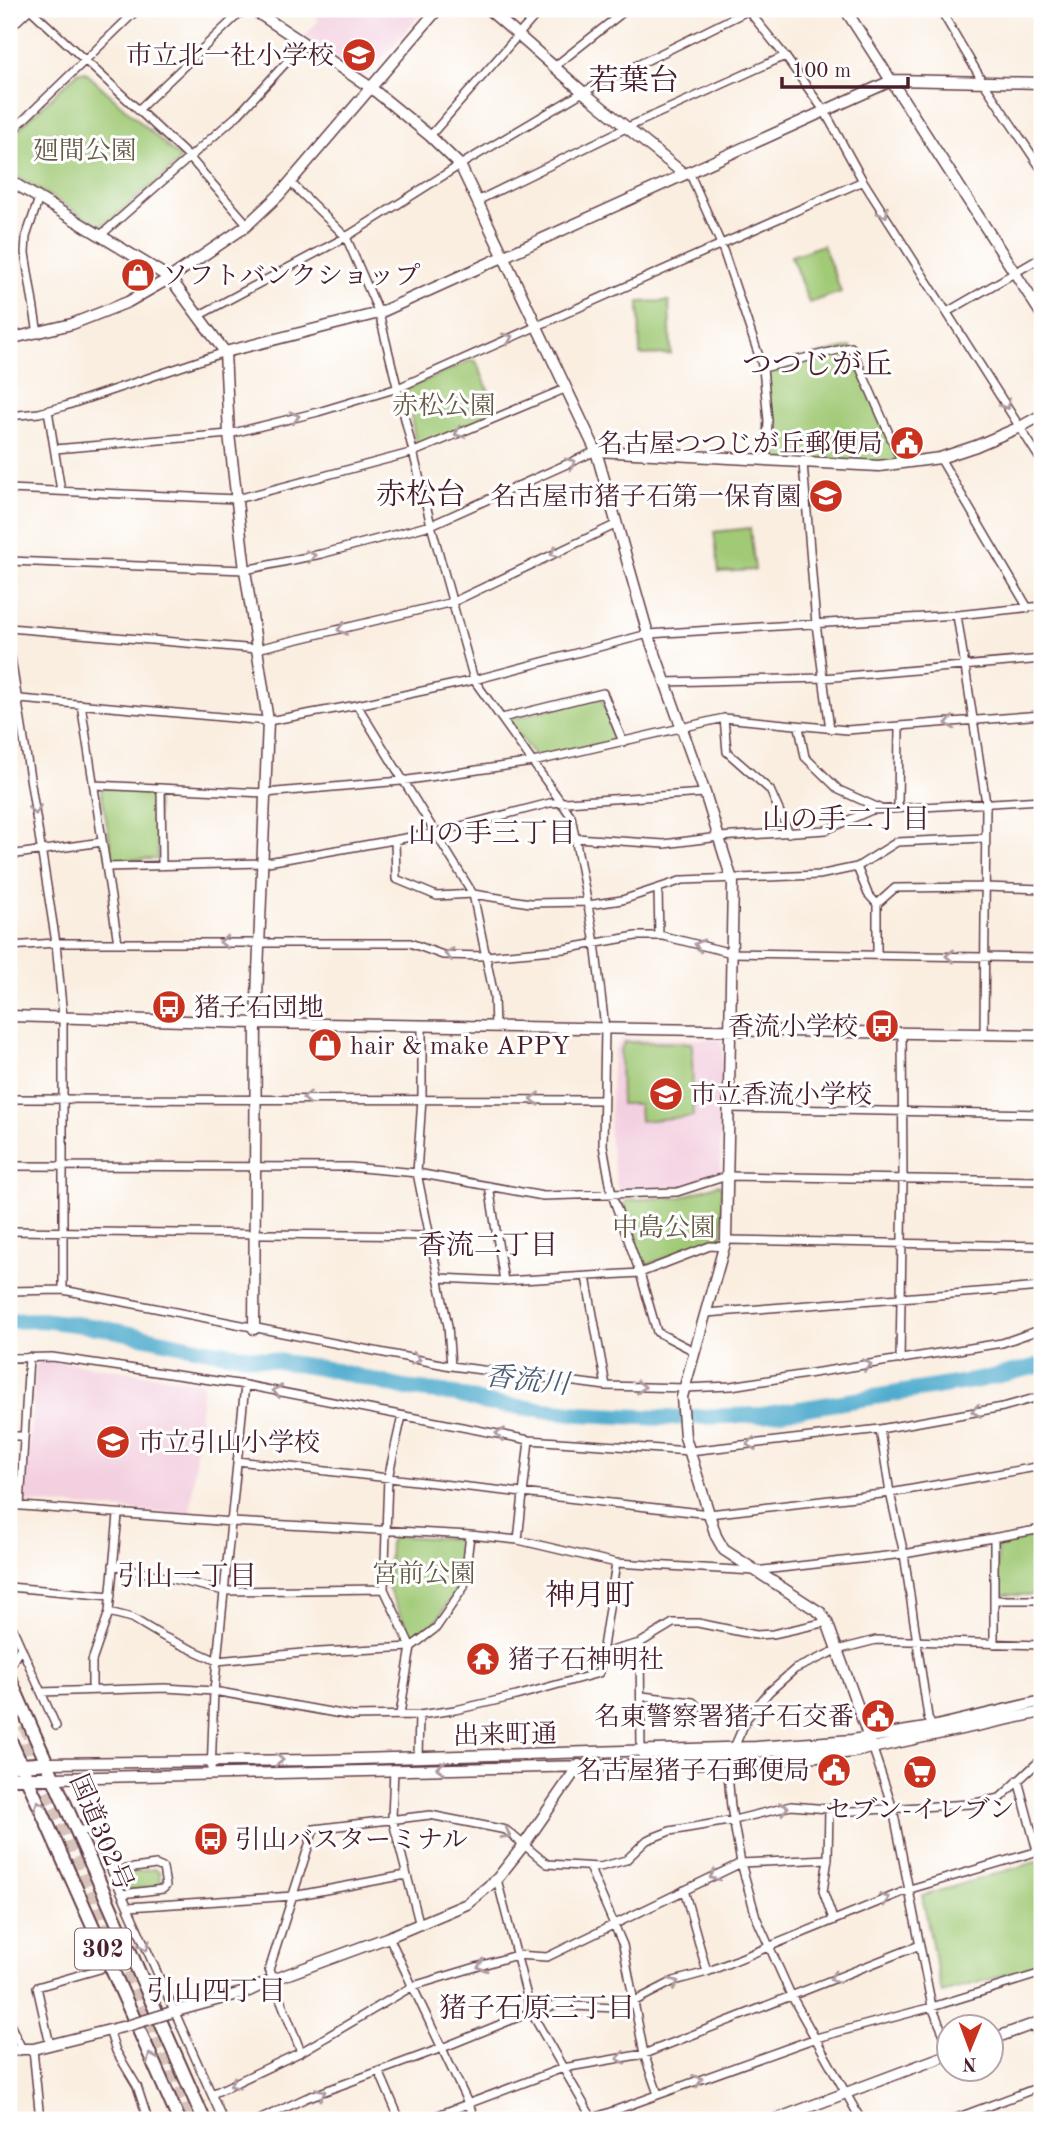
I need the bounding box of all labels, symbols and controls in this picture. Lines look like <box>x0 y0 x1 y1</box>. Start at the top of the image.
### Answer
school or university icon: 市立北一社小学校 <box>340 36 378 74</box>
place label: 市立北一社小学校 <box>126 42 334 70</box>
scale bar <box>782 46 908 90</box>
text: 100 m <box>792 61 851 82</box>
district label: 若葉台 <box>589 64 679 97</box>
park label: 廻間公園 <box>33 137 137 165</box>
one-way arrow <box>875 206 888 219</box>
shop icon: ソフトバンクショップ <box>119 256 157 294</box>
place label: ソフトバンクショップ <box>162 263 420 290</box>
one-way arrow <box>501 332 513 346</box>
district label: つつじが丘 <box>742 349 892 381</box>
park label: 赤松公園 <box>392 392 496 420</box>
one-way arrow <box>998 398 1011 411</box>
one-way arrow <box>289 411 301 425</box>
public building icon: 名古屋つつじが丘郵便局 <box>888 424 926 462</box>
one-way arrow <box>454 425 467 439</box>
place label: 名古屋つつじが丘郵便局 <box>597 430 883 458</box>
one-way arrow <box>563 457 576 471</box>
school or university icon: 名古屋市猪子石第一保育園 <box>807 477 845 515</box>
district label: 赤松台 <box>376 478 466 511</box>
place label: 名古屋市猪子石第一保育園 <box>490 483 802 511</box>
one-way arrow <box>550 545 562 559</box>
one-way arrow <box>305 550 317 565</box>
one-way arrow <box>336 620 348 635</box>
one-way arrow <box>944 715 956 730</box>
one-way arrow <box>27 804 42 815</box>
district label: 山の手二丁目 <box>762 804 930 835</box>
district label: 山の手三丁目 <box>408 818 576 849</box>
one-way arrow <box>218 935 229 950</box>
one-way arrow <box>693 939 705 953</box>
one-way arrow <box>443 947 454 962</box>
one-way arrow <box>944 948 954 964</box>
bus stop icon: 猪子石団地 <box>150 988 188 1026</box>
place label: 猪子石団地 <box>194 994 324 1022</box>
bus stop icon: 香流小学校 <box>863 1007 901 1045</box>
place label: 香流小学校 <box>728 1013 858 1041</box>
shop icon: hair & make APPY <box>306 1026 344 1064</box>
place label: hair & make APPY <box>350 1034 570 1060</box>
school or university icon: 市立香流小学校 <box>647 1075 685 1113</box>
place label: 市立香流小学校 <box>690 1081 872 1109</box>
one-way arrow <box>302 1090 312 1106</box>
one-way arrow <box>529 1091 540 1107</box>
park label: 中島公園 <box>612 1214 716 1242</box>
district label: 香流二丁目 <box>418 1230 558 1261</box>
one-way arrow <box>410 1351 422 1366</box>
one-way arrow <box>861 1358 873 1373</box>
water label: 香流川 <box>483 1361 573 1401</box>
one-way arrow <box>636 1379 647 1394</box>
one-way arrow <box>271 1385 283 1400</box>
one-way arrow <box>970 1403 982 1418</box>
school or university icon: 市立引山小学校 <box>94 1423 132 1461</box>
one-way arrow <box>494 1428 506 1443</box>
place label: 市立引山小学校 <box>138 1429 320 1457</box>
one-way arrow <box>745 1436 756 1451</box>
park label: 宮前公園 <box>372 1560 476 1588</box>
district label: 引山一丁目 <box>117 1561 257 1592</box>
district label: 神月町 <box>545 1579 635 1612</box>
temple icon: 猪子石神明社 <box>464 1640 502 1678</box>
place label: 猪子石神明社 <box>508 1646 664 1674</box>
public building icon: 名東警察署猪子石交番 <box>859 1697 897 1735</box>
place label: 名東警察署猪子石交番 <box>594 1703 854 1731</box>
street label: 出来町通 <box>453 1720 557 1750</box>
public building icon: 名古屋猪子石郵便局 <box>815 1751 853 1789</box>
one-way arrow <box>275 1752 285 1768</box>
supermarket icon: セブン-イレブン <box>901 1753 939 1791</box>
place label: 名古屋猪子石郵便局 <box>576 1757 810 1785</box>
one-way arrow <box>436 1760 447 1775</box>
street label: 国道302号 <box>64 1770 138 1895</box>
place label: セブン-イレブン <box>825 1797 1015 1824</box>
one-way arrow <box>33 1800 47 1813</box>
one-way arrow <box>777 1802 789 1817</box>
bus stop icon: 引山バスターミナル <box>192 1820 230 1858</box>
one-way arrow <box>499 1825 511 1839</box>
place label: 引山バスターミナル <box>235 1826 468 1854</box>
one-way arrow <box>709 1868 721 1882</box>
one-way arrow <box>878 1894 890 1908</box>
road number: 302 <box>75 1928 131 1970</box>
one-way arrow <box>137 1939 151 1951</box>
one-way arrow <box>476 1957 488 1972</box>
one-way arrow <box>828 1970 840 1984</box>
district label: 引山四丁目 <box>146 1976 286 2007</box>
one-way arrow <box>667 1977 679 1991</box>
district label: 猪子石原三丁目 <box>439 1993 635 2024</box>
north arrow <box>936 2014 1006 2084</box>
one-way arrow <box>615 2050 627 2065</box>
one-way arrow <box>145 2053 159 2065</box>
text: N <box>962 2053 977 2072</box>
one-way arrow <box>692 2074 704 2088</box>
one-way arrow <box>229 2076 241 2090</box>
one-way arrow <box>315 2087 327 2101</box>

